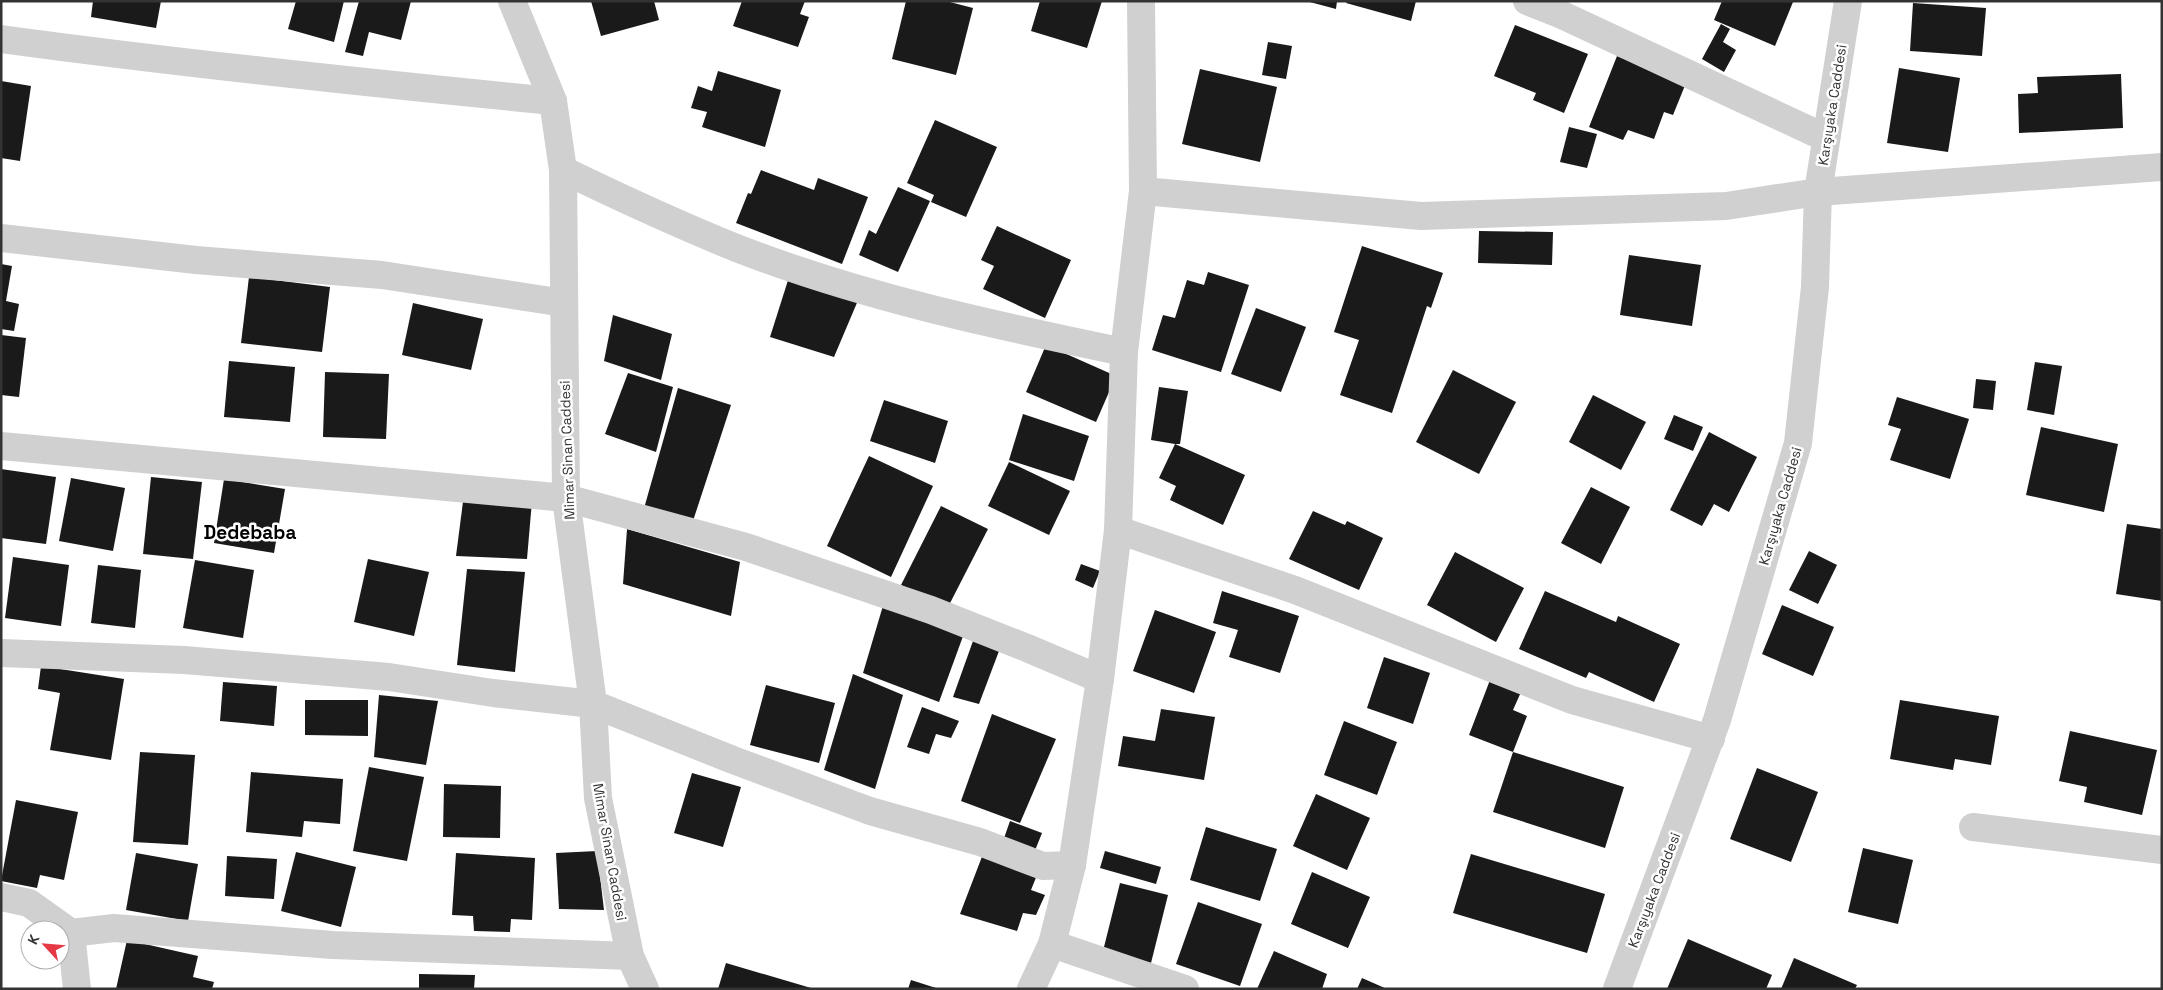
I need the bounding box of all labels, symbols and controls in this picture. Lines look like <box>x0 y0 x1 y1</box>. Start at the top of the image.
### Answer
street label: Karşıyaka Caddesi <box>1814 43 1850 167</box>
street label: Mimar Sinan Caddesi <box>556 380 578 520</box>
street label: Karşıyaka Caddesi <box>1755 445 1805 567</box>
district label: Dedebaba <box>204 520 296 545</box>
street label: Mimar Sinan Caddesi <box>589 782 631 922</box>
street label: Karşıyaka Caddesi <box>1624 830 1684 950</box>
north arrow <box>20 920 70 970</box>
text: K <box>23 931 43 947</box>

